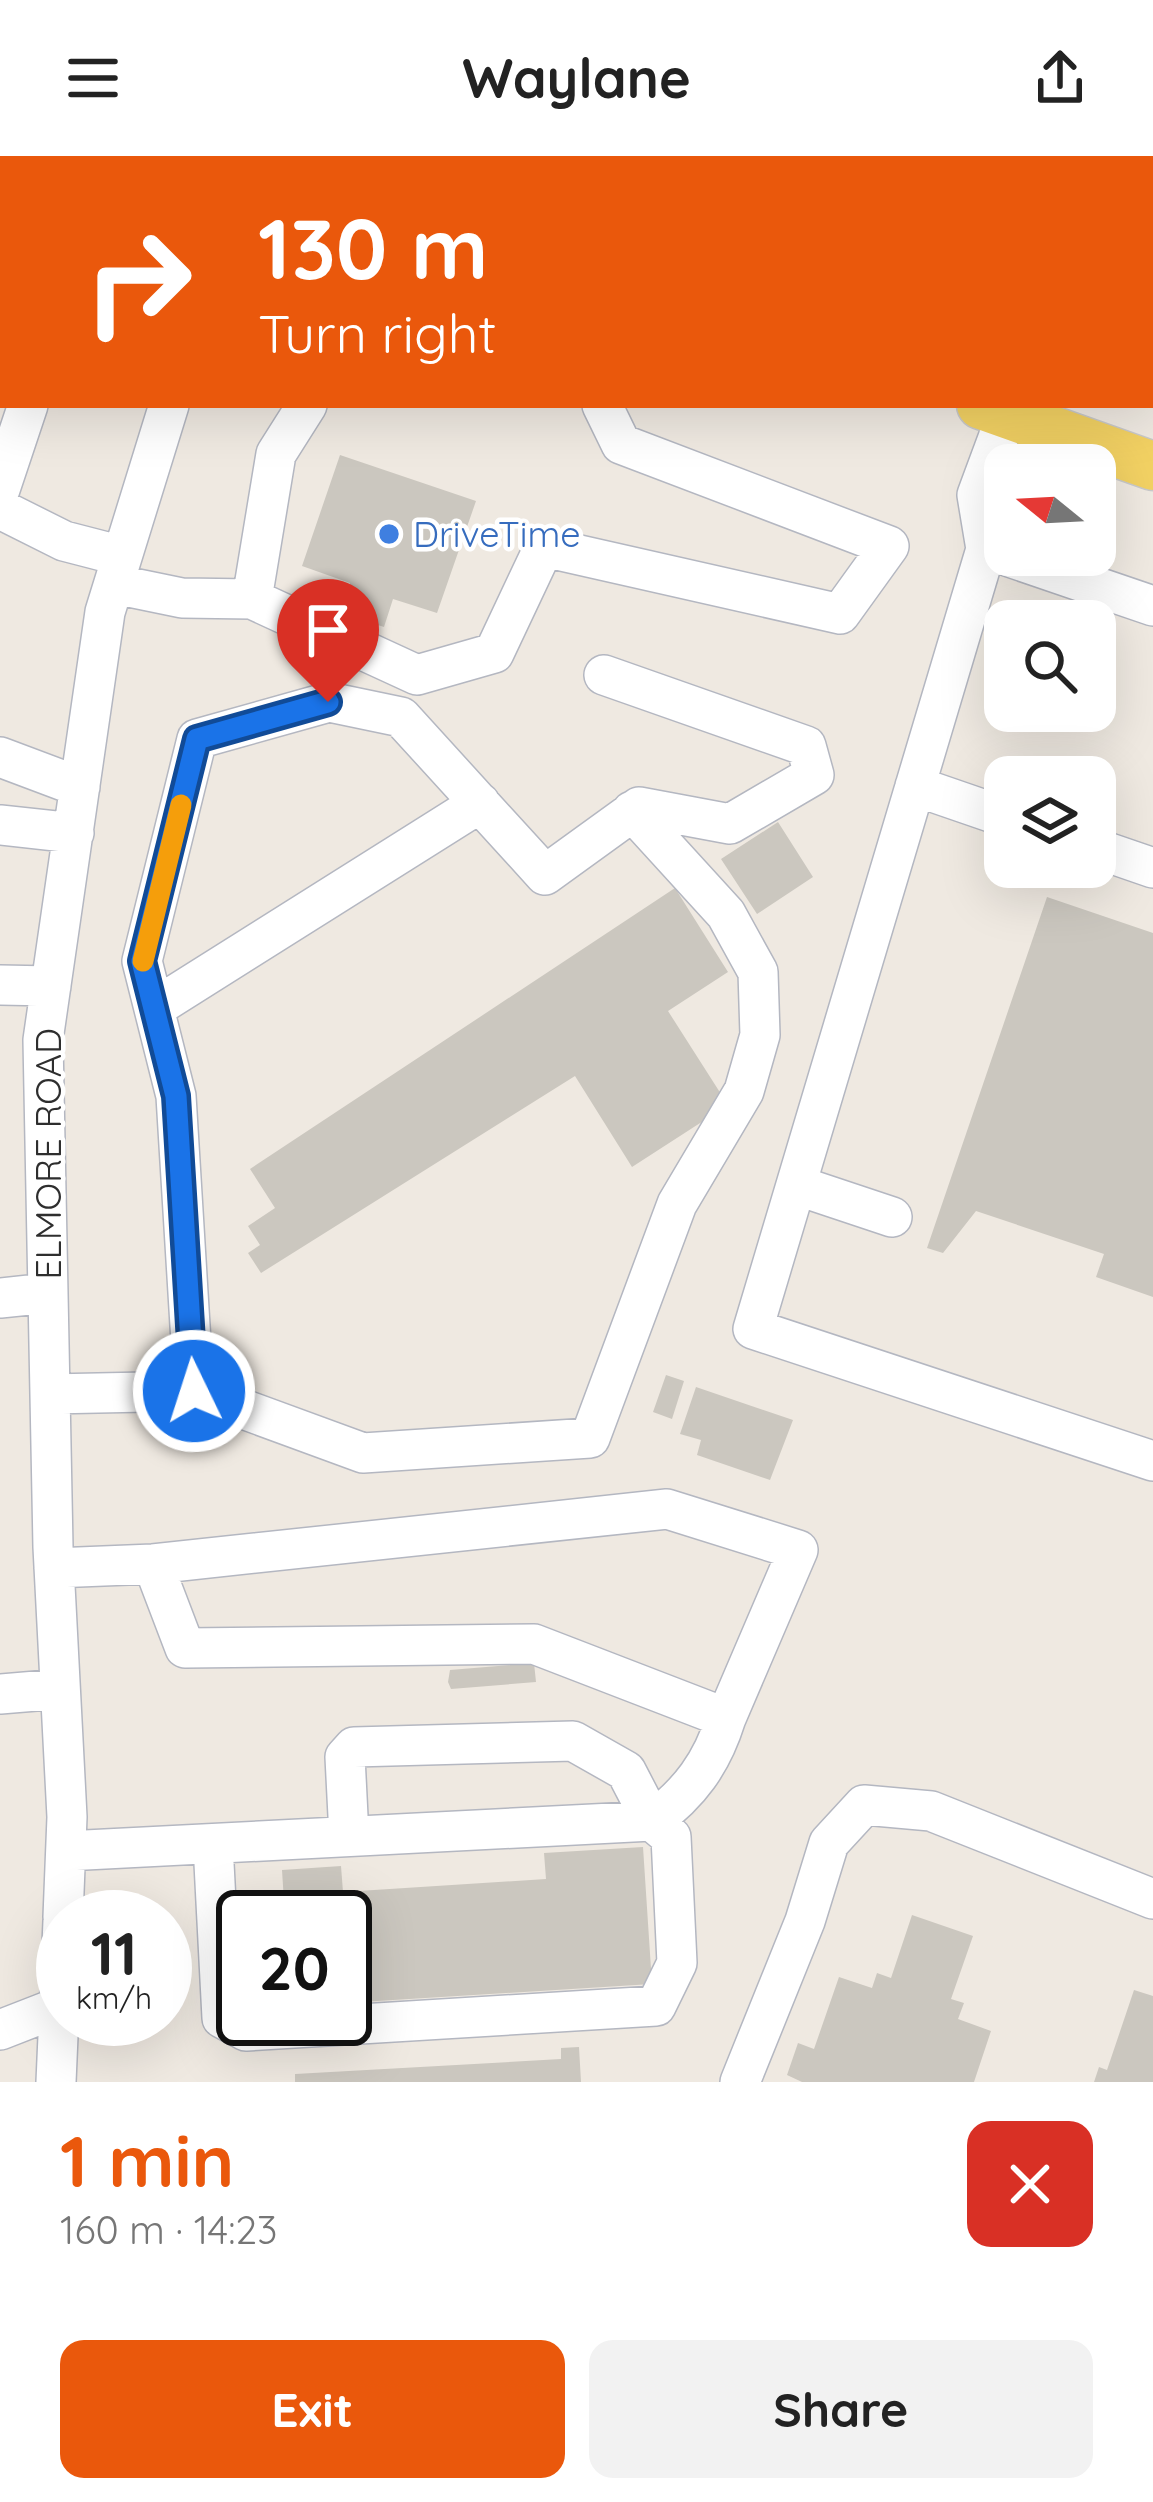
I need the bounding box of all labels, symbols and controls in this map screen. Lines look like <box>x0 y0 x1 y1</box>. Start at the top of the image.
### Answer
text: Waylane <box>462 44 691 112</box>
icon: menu <box>60 45 126 111</box>
icon: share <box>1027 45 1093 111</box>
text: 130 m <box>258 195 488 300</box>
icon: right <box>60 204 216 360</box>
text: Turn right <box>258 299 497 367</box>
north arrow <box>984 444 1116 576</box>
map controls <box>984 444 1116 888</box>
place label: DriveTime <box>413 511 581 556</box>
marker: DriveTime <box>376 521 402 547</box>
pin <box>277 579 379 702</box>
icon: arrive <box>295 597 361 663</box>
button: search <box>984 600 1116 732</box>
button: layers <box>984 756 1116 888</box>
street label: ELMORE ROAD <box>25 1028 70 1280</box>
position arrow <box>131 1328 257 1454</box>
speed limit sign: 20 <box>216 1890 372 2046</box>
text: 11 <box>91 1915 137 1990</box>
text: km/h <box>76 1979 152 2017</box>
text: 1 min <box>60 2115 234 2205</box>
button: close <box>967 2121 1093 2247</box>
text: 160 m · 14:23 <box>60 2205 277 2254</box>
button: Exit <box>60 2340 565 2478</box>
button: Share <box>589 2340 1093 2478</box>

